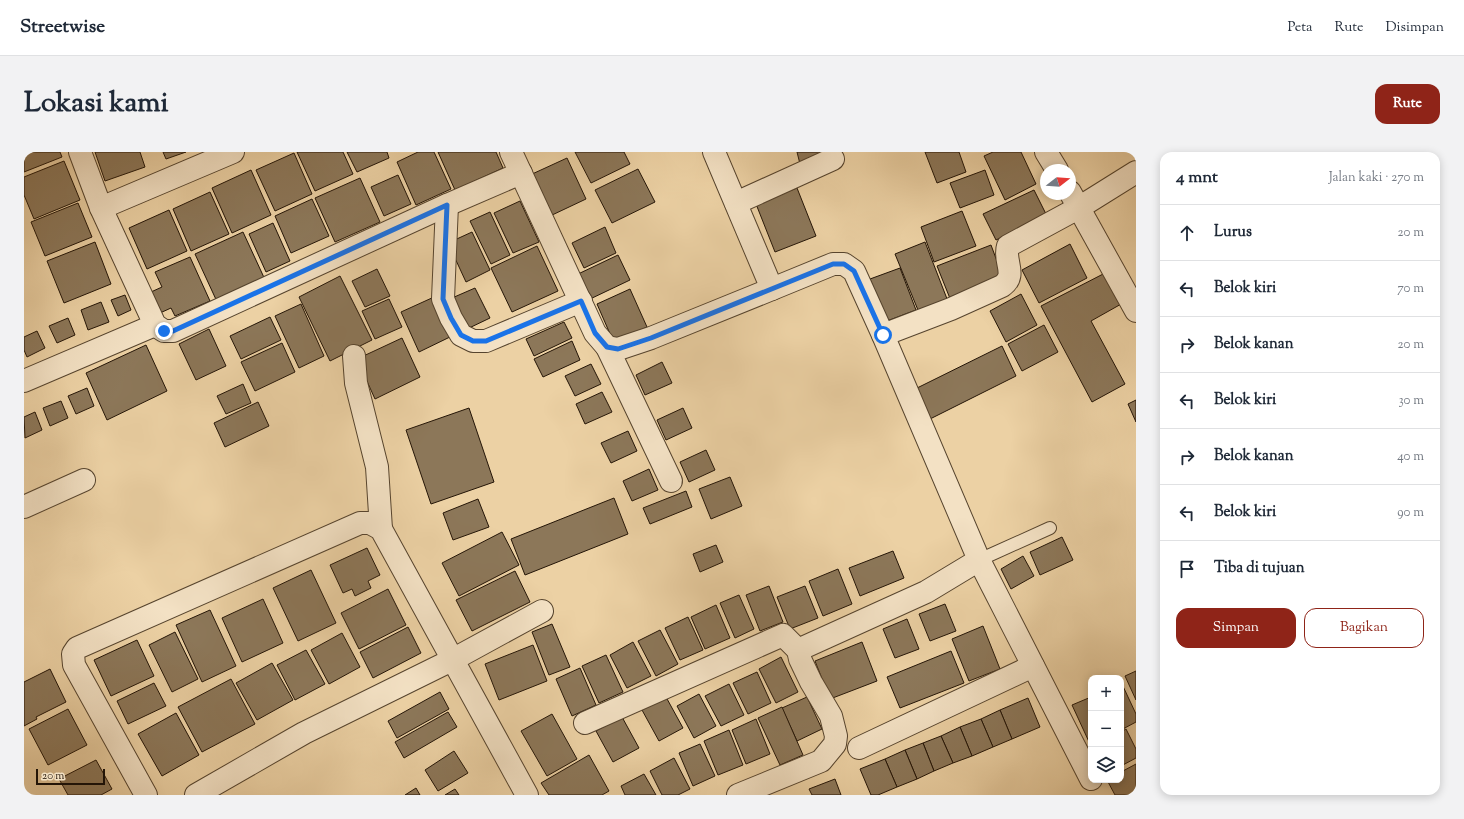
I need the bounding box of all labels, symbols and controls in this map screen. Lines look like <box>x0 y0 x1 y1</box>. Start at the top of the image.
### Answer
text: Streetwise <box>20 14 105 41</box>
text: Peta <box>1287 18 1312 38</box>
text: Rute <box>1334 18 1364 38</box>
text: Disimpan <box>1386 18 1444 38</box>
text: Lokasi kami <box>24 84 168 124</box>
button: Rute <box>1375 84 1440 124</box>
north arrow <box>1040 164 1076 200</box>
text: 4 mnt <box>1176 166 1218 190</box>
text: Jalan kaki · 270 m <box>1329 169 1424 187</box>
icon: ahead <box>1176 222 1198 244</box>
text: Lurus <box>1214 222 1252 243</box>
text: 20 m <box>1398 224 1424 242</box>
icon: left <box>1176 278 1198 300</box>
text: Belok kiri <box>1214 278 1276 299</box>
text: 70 m <box>1397 280 1424 298</box>
route end <box>155 322 173 340</box>
route start <box>874 326 892 344</box>
icon: right <box>1176 334 1198 356</box>
text: Belok kanan <box>1214 334 1294 355</box>
text: 20 m <box>1398 336 1424 354</box>
icon: left <box>1176 390 1198 412</box>
text: Belok kiri <box>1214 390 1276 411</box>
text: 30 m <box>1398 392 1424 410</box>
icon: right <box>1176 446 1198 468</box>
text: Belok kanan <box>1214 446 1294 467</box>
text: 40 m <box>1397 448 1424 466</box>
icon: left <box>1176 502 1198 524</box>
text: Belok kiri <box>1214 502 1276 523</box>
text: 90 m <box>1397 504 1424 522</box>
icon: arrive <box>1176 558 1198 580</box>
text: Tiba di tujuan <box>1214 558 1305 579</box>
button: Simpan <box>1176 608 1296 648</box>
button: Bagikan <box>1304 608 1424 648</box>
map controls <box>1088 675 1124 783</box>
button: + <box>1088 675 1124 711</box>
button: − <box>1088 711 1124 747</box>
button: layers <box>1088 747 1124 783</box>
scale bar <box>36 767 105 786</box>
text: 20 m <box>42 768 64 784</box>

